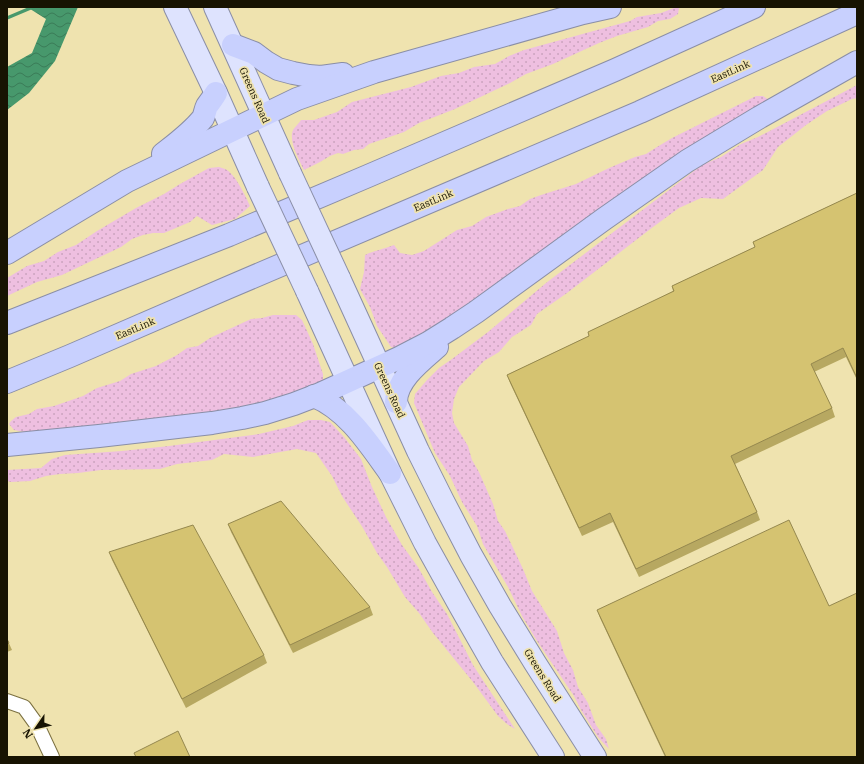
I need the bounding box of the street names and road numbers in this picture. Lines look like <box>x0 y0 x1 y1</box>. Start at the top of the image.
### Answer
street label: EastLink <box>709 57 752 86</box>
street label: Greens Road <box>236 65 273 125</box>
street label: EastLink <box>412 186 455 215</box>
street label: EastLink <box>114 314 157 343</box>
street label: Greens Road <box>371 360 408 420</box>
street label: Greens Road <box>521 646 564 704</box>

